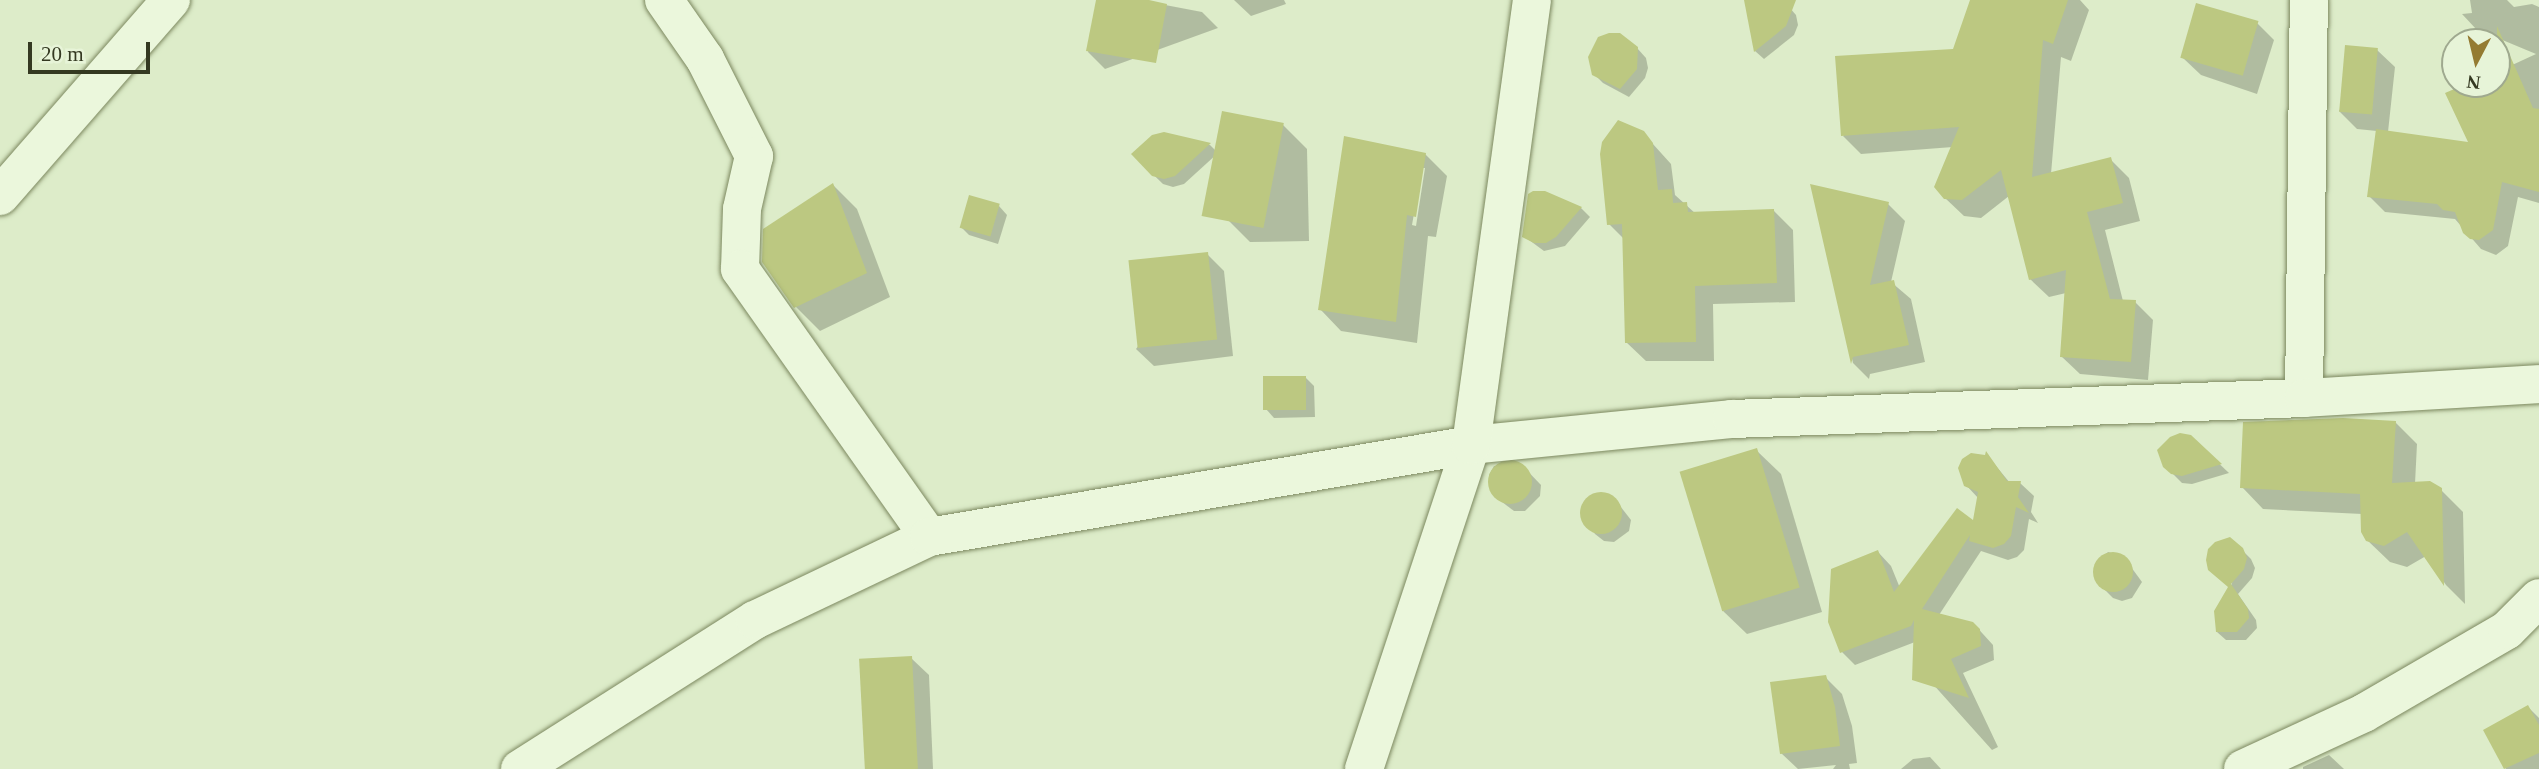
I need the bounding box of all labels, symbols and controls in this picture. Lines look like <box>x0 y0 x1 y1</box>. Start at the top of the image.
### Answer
scale bar <box>32 28 154 72</box>
north arrow <box>2441 28 2511 98</box>
text: 20 m <box>41 42 84 66</box>
text: N <box>2466 71 2482 94</box>

